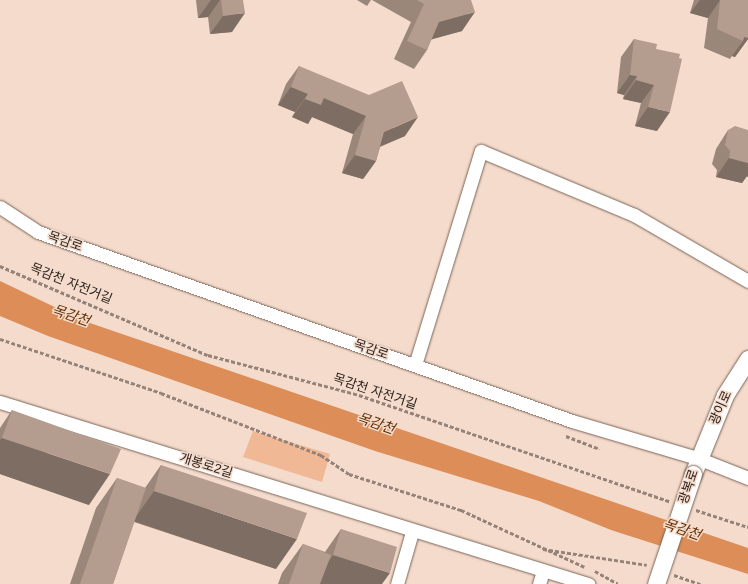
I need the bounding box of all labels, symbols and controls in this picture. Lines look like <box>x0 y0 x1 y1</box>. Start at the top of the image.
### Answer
street label: 목감로 <box>45 229 85 255</box>
street label: 목감천 자전거길 <box>28 260 114 308</box>
water label: 목감천 <box>50 301 92 329</box>
street label: 목감로 <box>351 337 391 363</box>
street label: 목감천 자전거길 <box>331 371 419 413</box>
street label: 광이로 <box>707 388 735 428</box>
water label: 목감천 <box>355 409 397 437</box>
street label: 개봉로2길 <box>177 450 235 482</box>
street label: 광복로 <box>676 467 702 507</box>
water label: 목감천 <box>661 515 703 543</box>

